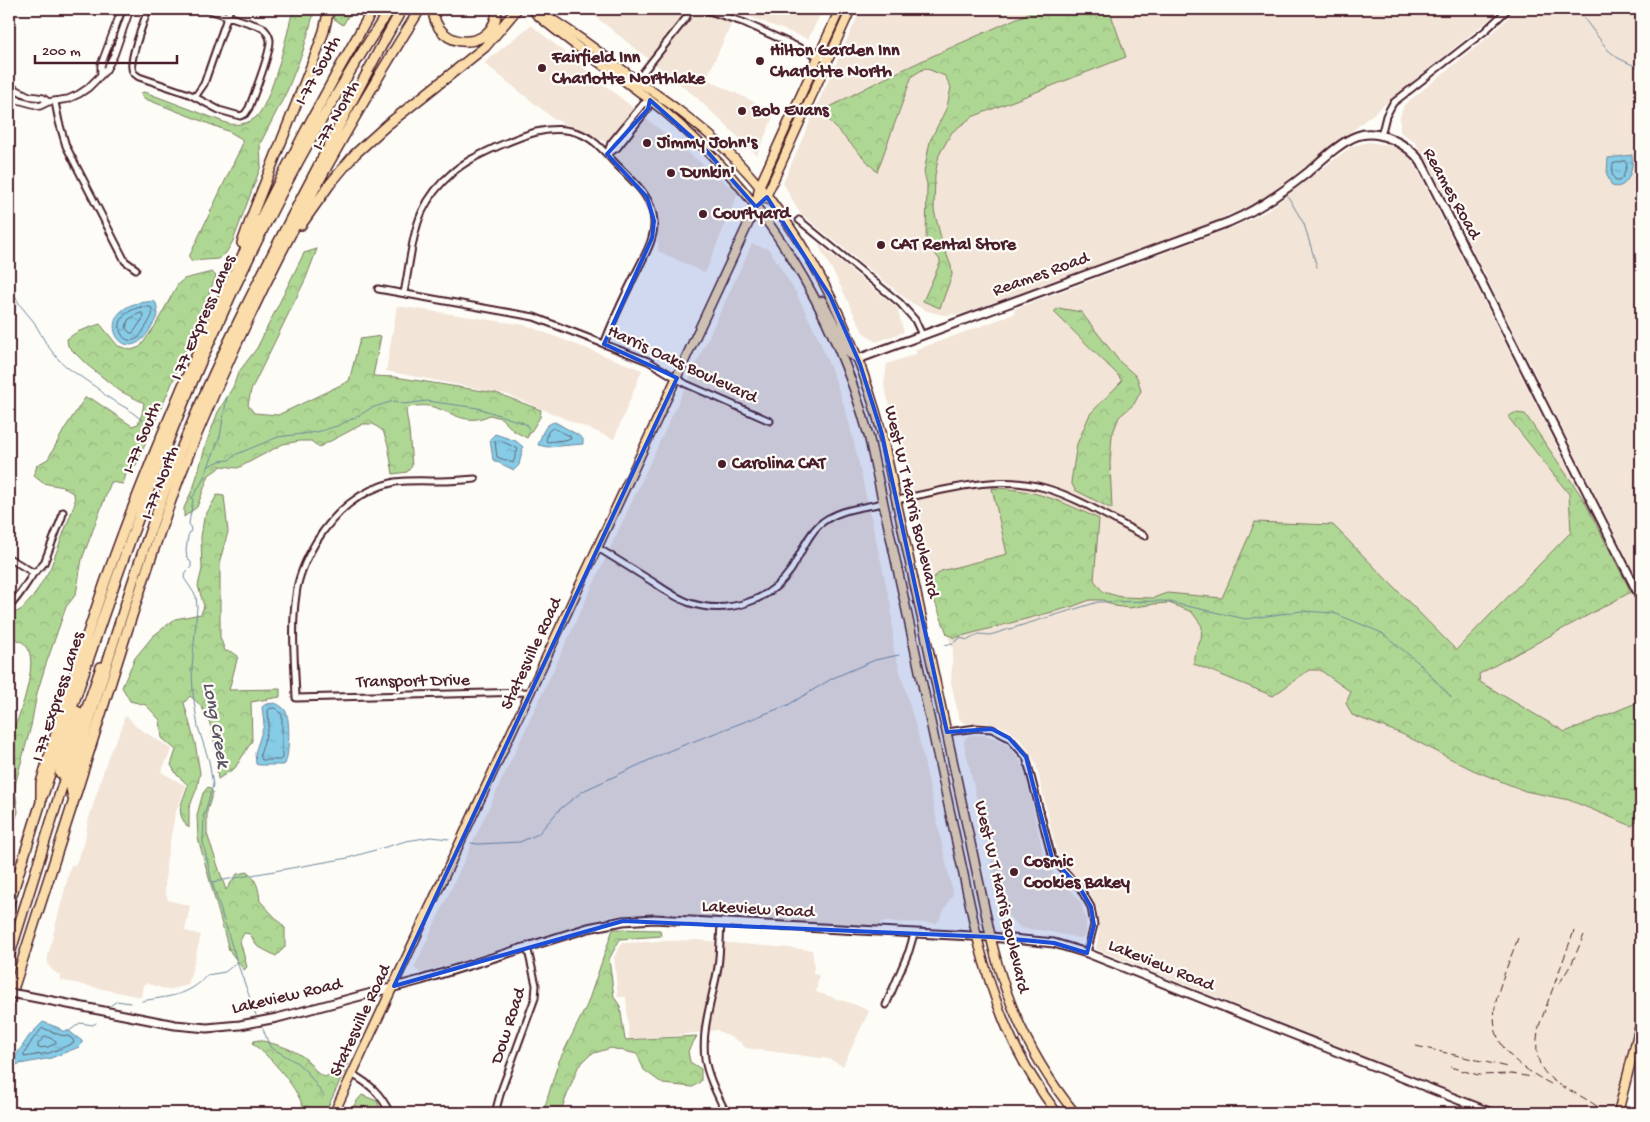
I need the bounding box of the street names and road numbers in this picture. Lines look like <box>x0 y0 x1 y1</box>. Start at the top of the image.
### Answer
street label: I-77 South <box>291 32 347 109</box>
street label: I-77 North <box>309 77 366 155</box>
street label: Reames Road <box>1417 145 1485 245</box>
street label: Reames Road <box>990 247 1093 302</box>
street label: I 77 Express Lanes <box>167 251 242 384</box>
street label: Harris Oaks Boulevard <box>604 321 761 409</box>
street label: I-77 South <box>119 398 167 477</box>
street label: West W T Harris Boulevard <box>879 404 944 601</box>
street label: I-77 North <box>137 443 185 523</box>
street label: Statesville Road <box>497 593 568 714</box>
street label: I 77 Express Lanes <box>28 628 90 765</box>
street label: Transport Drive <box>355 670 471 694</box>
street label: West W T Harris Boulevard <box>969 799 1034 996</box>
street label: Lakeview Road <box>701 897 816 924</box>
street label: Lakeview Road <box>1105 935 1218 997</box>
street label: Statesville Road <box>326 960 397 1081</box>
street label: Lakeview Road <box>230 974 346 1020</box>
street label: Dow Road <box>487 984 532 1068</box>

